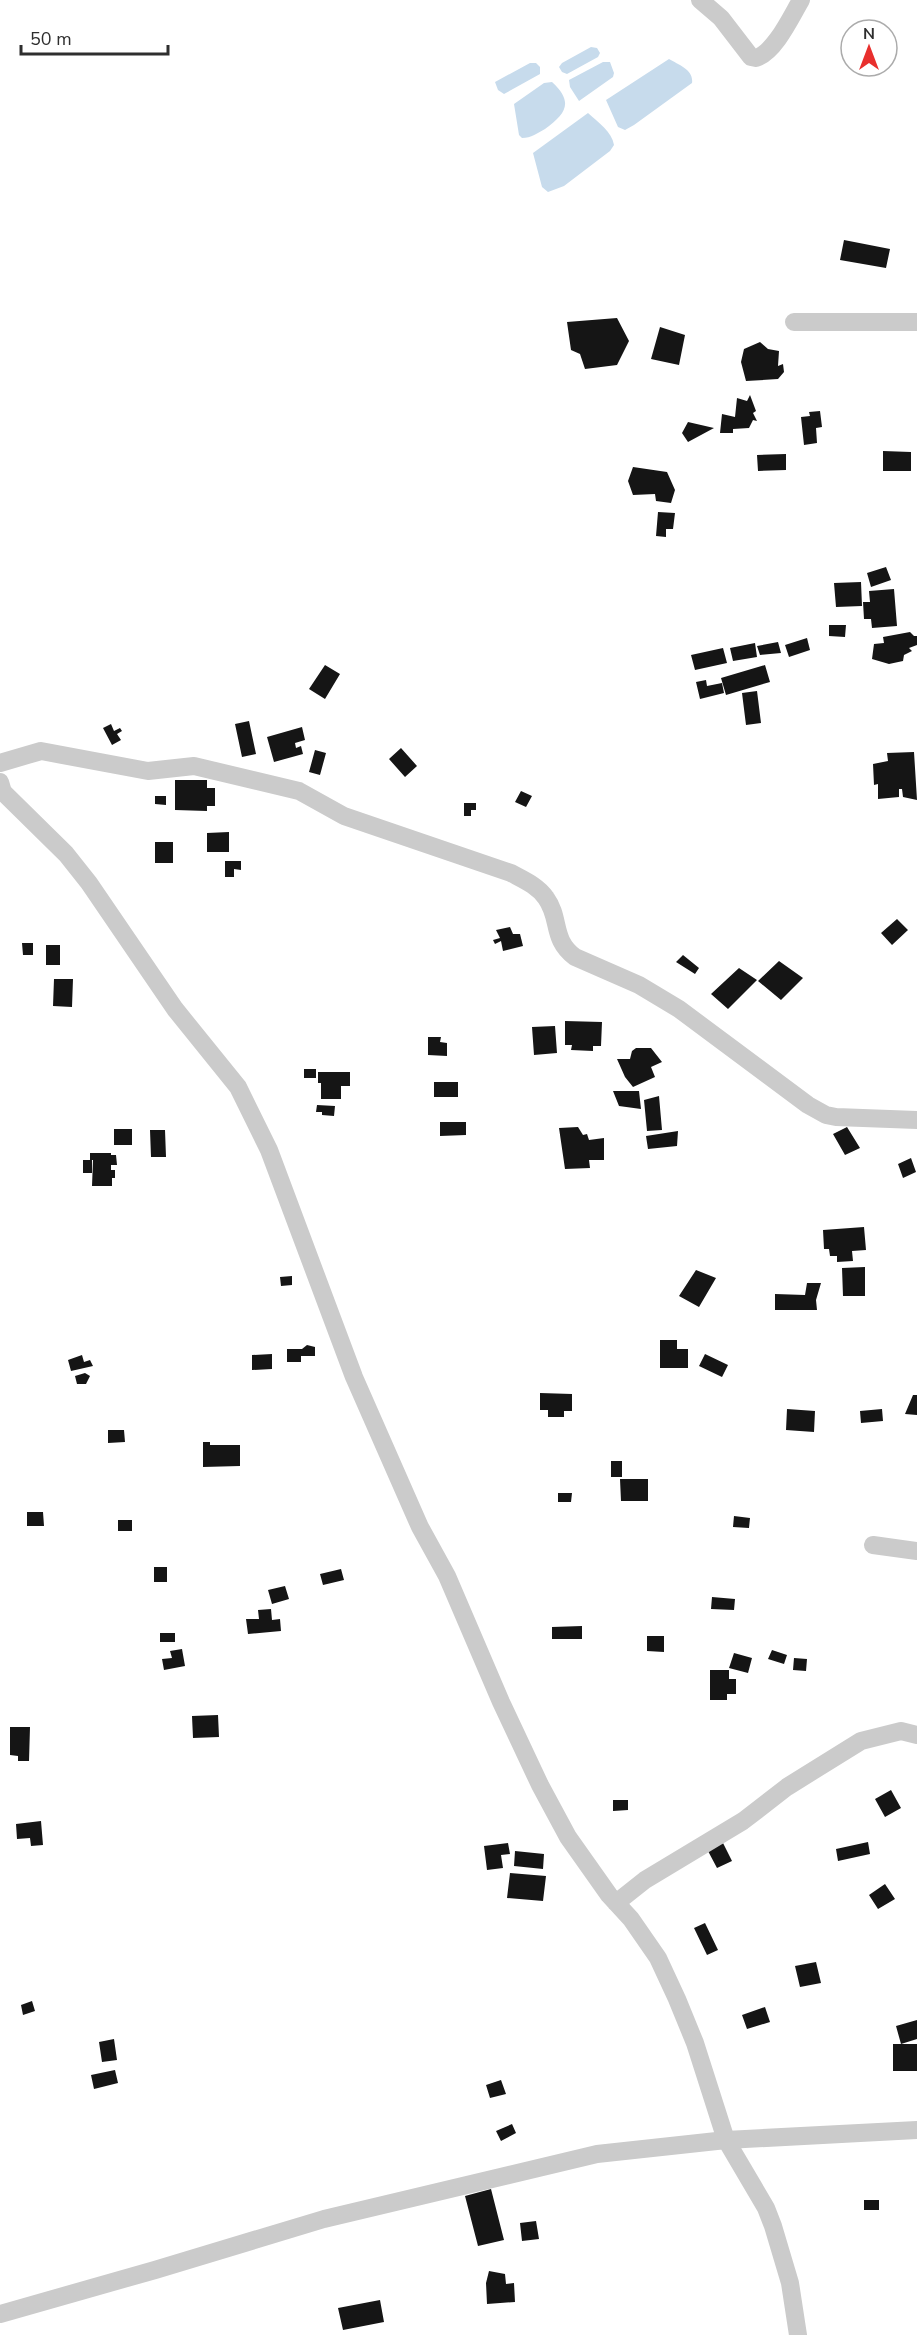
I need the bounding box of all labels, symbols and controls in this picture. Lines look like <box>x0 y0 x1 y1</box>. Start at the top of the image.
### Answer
scale bar <box>21 18 168 56</box>
north arrow <box>839 18 899 78</box>
text: N <box>863 23 875 45</box>
text: 50 m <box>30 27 72 51</box>

